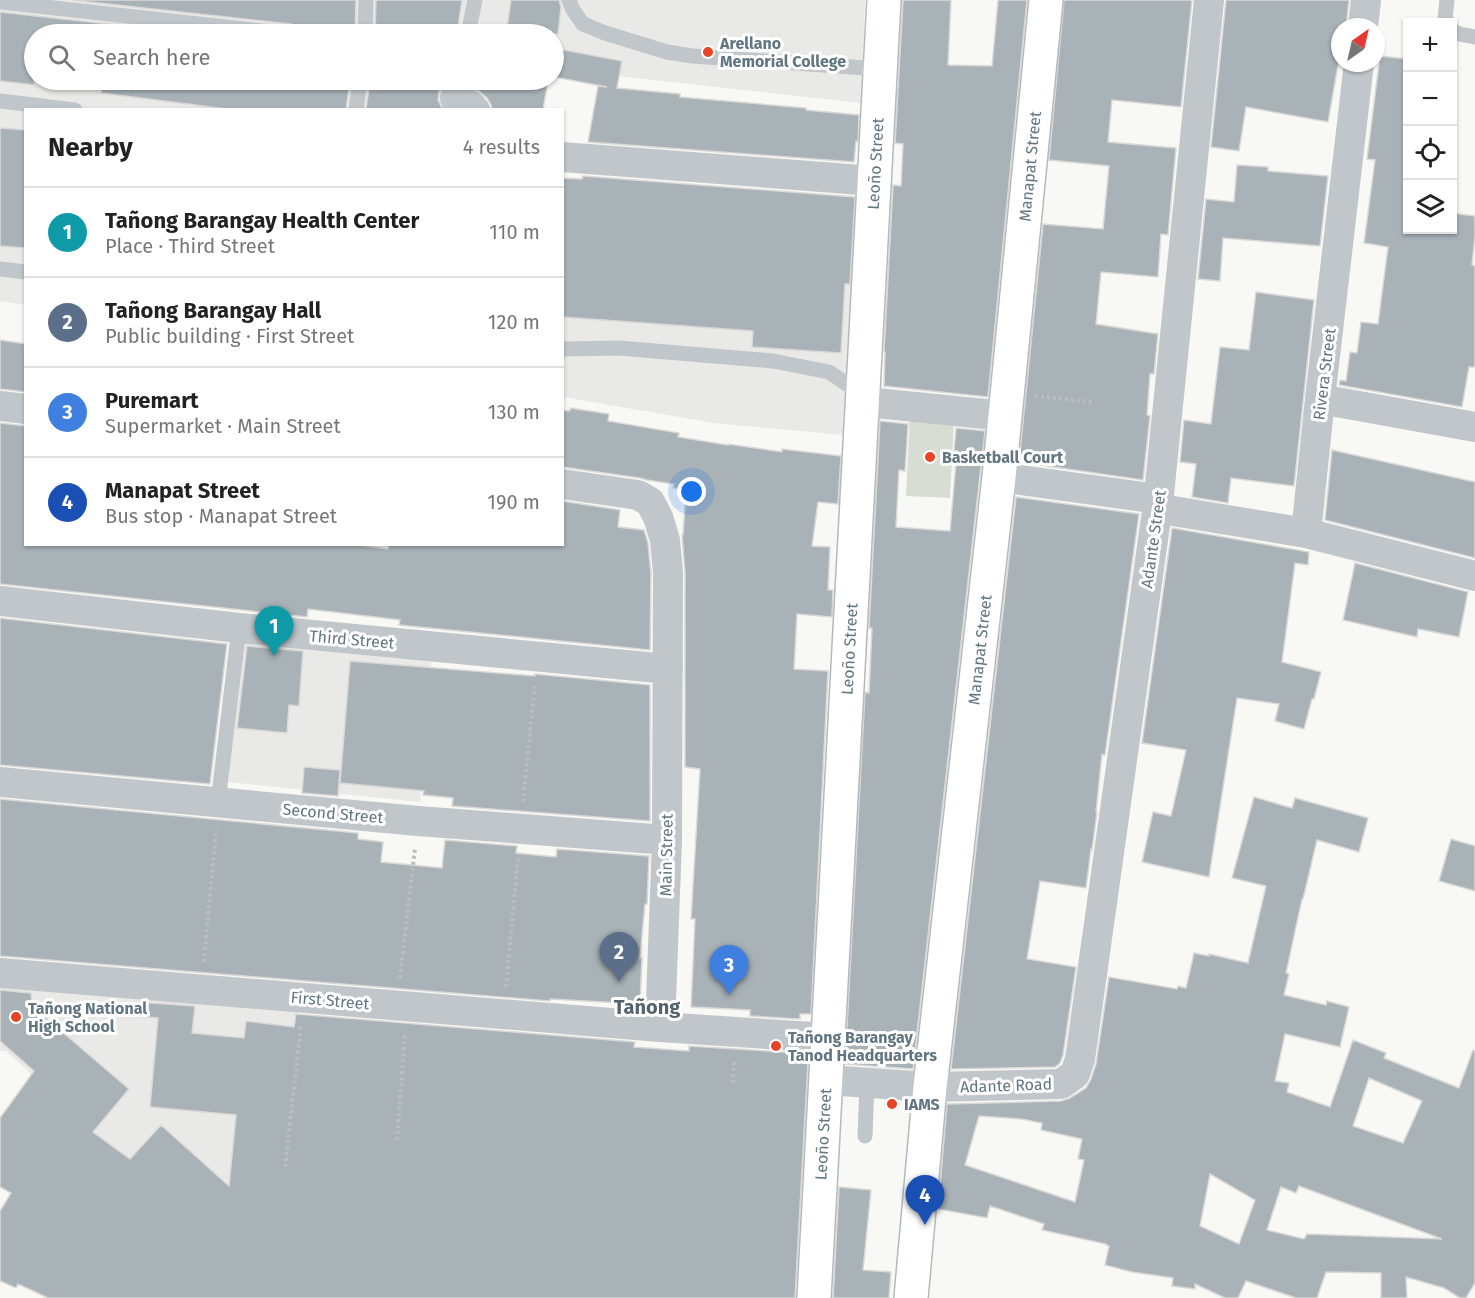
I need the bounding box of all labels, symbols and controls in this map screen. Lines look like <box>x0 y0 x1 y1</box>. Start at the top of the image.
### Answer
north arrow <box>1331 18 1385 72</box>
map controls <box>1403 18 1457 234</box>
button: + <box>1403 18 1457 72</box>
search box <box>24 24 564 90</box>
place label: Arellano Memorial College <box>719 34 846 71</box>
icon: search <box>45 41 78 74</box>
text: Search here <box>93 44 211 71</box>
marker: Arellano Memorial College <box>701 45 715 59</box>
button: − <box>1403 72 1457 126</box>
street label: Manapat Street <box>1015 110 1045 222</box>
street label: Leoño Street <box>864 117 888 210</box>
button: locate <box>1403 126 1457 180</box>
text: Nearby <box>48 132 133 163</box>
text: 4 results <box>463 135 540 159</box>
button: layers <box>1403 180 1457 234</box>
text: Tañong Barangay Health Center <box>105 207 419 234</box>
text: 1 <box>63 220 72 244</box>
text: 110 m <box>489 220 540 244</box>
text: Place · Third Street <box>105 234 275 258</box>
text: Tañong Barangay Hall <box>105 297 321 324</box>
text: 2 <box>62 310 73 334</box>
text: 120 m <box>488 310 540 334</box>
text: Public building · First Street <box>105 324 354 348</box>
street label: Rivera Street <box>1309 327 1340 421</box>
text: Puremart <box>105 387 198 414</box>
text: 3 <box>62 400 73 424</box>
text: 130 m <box>488 400 540 424</box>
text: Supermarket · Main Street <box>105 414 341 438</box>
place label: Basketball Court <box>942 448 1064 467</box>
marker: Basketball Court <box>923 450 937 464</box>
text: Manapat Street <box>105 477 260 504</box>
your location <box>677 477 706 506</box>
street label: Adante Street <box>1137 489 1170 589</box>
text: 4 <box>62 490 73 514</box>
text: 190 m <box>487 490 540 514</box>
text: Bus stop · Manapat Street <box>105 504 337 528</box>
street label: Manapat Street <box>964 593 996 706</box>
street label: Leoño Street <box>838 602 861 695</box>
pin: 1 <box>254 606 294 656</box>
street label: Third Street <box>309 626 395 653</box>
street label: Second Street <box>282 800 384 827</box>
street label: Main Street <box>656 813 677 897</box>
pin: 2 <box>600 932 638 982</box>
pin: 3 <box>710 946 748 995</box>
street label: First Street <box>290 988 370 1013</box>
district label: Tañong <box>614 995 681 1019</box>
place label: Tañong National High School <box>28 999 147 1036</box>
marker: Tañong National High School <box>9 1010 23 1024</box>
place label: Tañong Barangay Tanod Headquarters <box>788 1028 937 1065</box>
marker: Tañong Barangay Tanod Headquarters <box>769 1039 783 1053</box>
street label: Adante Road <box>960 1074 1052 1097</box>
street label: Leoño Street <box>811 1088 835 1181</box>
place label: IAMS <box>904 1095 940 1114</box>
marker: IAMS <box>885 1097 899 1111</box>
pin: 4 <box>906 1176 944 1225</box>

